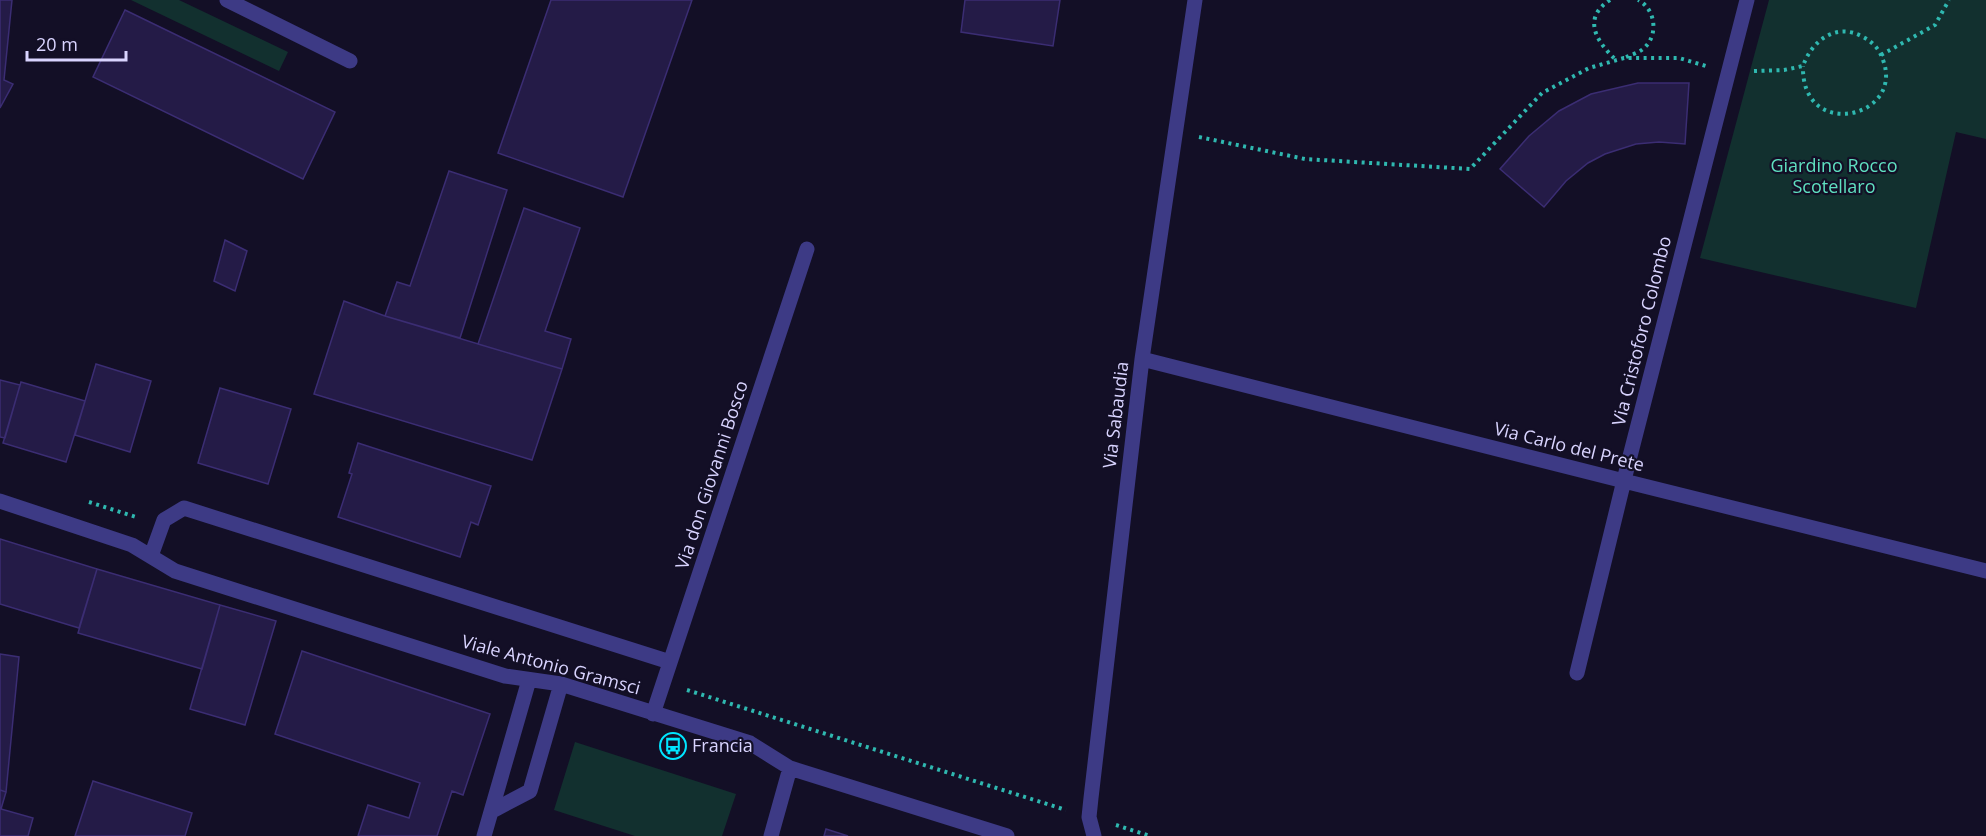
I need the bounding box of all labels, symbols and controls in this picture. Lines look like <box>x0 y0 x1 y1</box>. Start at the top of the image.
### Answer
scale bar <box>27 24 126 62</box>
text: 20 m <box>36 32 78 56</box>
park label: Giardino Rocco Scotellaro <box>1770 153 1898 198</box>
street label: Via Cristoforo Colombo <box>1606 233 1676 428</box>
street label: Via Sabaudia <box>1097 360 1133 470</box>
street label: Via don Giovanni Bosco <box>669 377 753 572</box>
street label: Via Carlo del Prete <box>1492 416 1647 476</box>
street label: Viale Antonio Gramsci <box>459 629 643 699</box>
bus stop icon: Francia <box>658 731 688 761</box>
place label: Francia <box>692 733 753 757</box>

